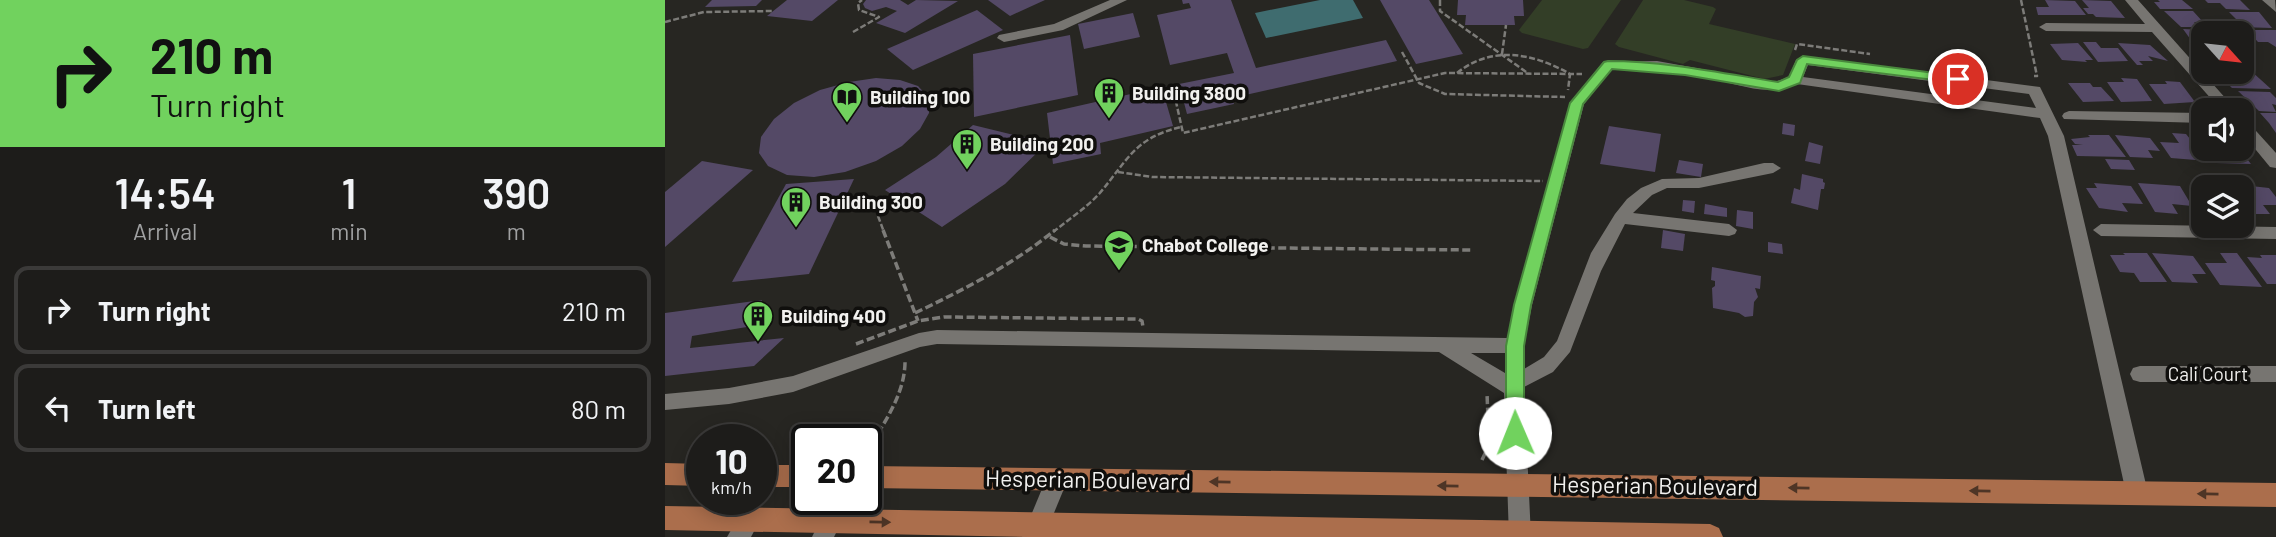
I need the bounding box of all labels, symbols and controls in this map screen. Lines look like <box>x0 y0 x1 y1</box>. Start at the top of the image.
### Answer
north arrow <box>2191 21 2254 84</box>
map controls <box>2191 21 2254 238</box>
text: 210 m <box>150 25 273 84</box>
icon: right <box>35 28 126 119</box>
pin <box>1928 49 1988 109</box>
icon: arrive <box>1939 60 1977 98</box>
building icon: Building 3800 <box>1092 76 1126 120</box>
library icon: Building 100 <box>830 80 864 124</box>
place label: Building 3800 <box>1132 81 1246 104</box>
text: Turn right <box>150 85 285 123</box>
place label: Building 100 <box>870 85 970 108</box>
button: sound <box>2191 98 2254 161</box>
building icon: Building 200 <box>950 127 984 171</box>
place label: Building 200 <box>990 132 1094 155</box>
text: 14:54 <box>115 167 216 217</box>
text: 1 <box>342 167 356 217</box>
text: 390 <box>482 167 550 217</box>
button: layers <box>2191 175 2254 238</box>
building icon: Building 300 <box>779 185 813 229</box>
place label: Building 300 <box>819 190 923 213</box>
text: Arrival <box>133 217 197 245</box>
text: min <box>330 217 368 245</box>
text: m <box>507 217 526 245</box>
school or university icon: Chabot College <box>1102 228 1136 272</box>
place label: Chabot College <box>1142 233 1269 256</box>
icon: right <box>39 291 77 329</box>
text: Turn right <box>98 295 211 326</box>
text: 210 m <box>562 295 626 326</box>
building icon: Building 400 <box>741 299 775 343</box>
place label: Building 400 <box>781 304 886 327</box>
street label: Cali Court <box>2168 362 2248 385</box>
icon: left <box>39 389 77 427</box>
text: Turn left <box>98 393 196 424</box>
text: 80 m <box>571 393 626 424</box>
position arrow <box>1478 396 1552 470</box>
speed limit sign: 20 <box>791 424 882 515</box>
text: 10 <box>715 439 748 481</box>
street label: Hesperian Boulevard <box>985 463 1191 495</box>
street label: Hesperian Boulevard <box>1552 469 1758 501</box>
text: km/h <box>711 476 752 498</box>
one-way arrow <box>1209 477 1231 488</box>
one-way arrow <box>1436 480 1458 491</box>
one-way arrow <box>1787 482 1809 494</box>
one-way arrow <box>1969 485 1991 497</box>
one-way arrow <box>2197 488 2219 500</box>
one-way arrow <box>869 516 891 528</box>

